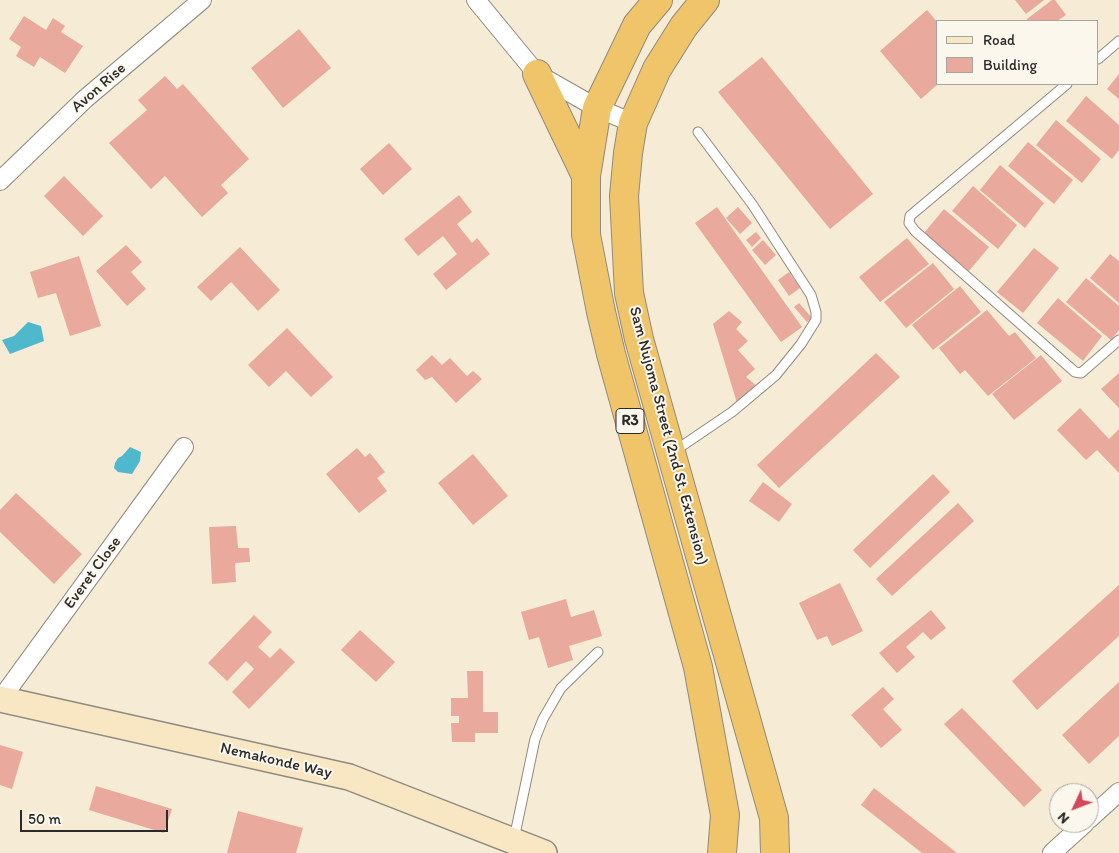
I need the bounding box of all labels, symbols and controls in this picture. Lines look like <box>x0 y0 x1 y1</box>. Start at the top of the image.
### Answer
legend <box>936 20 1099 85</box>
text: Road <box>983 31 1015 49</box>
text: Building <box>983 56 1037 74</box>
street label: Avon Rise <box>68 59 130 117</box>
street label: Sam Nujoma Street (2nd St. Extension) <box>624 305 712 567</box>
road number: R3 <box>616 408 644 434</box>
street label: Everet Close <box>60 533 126 613</box>
street label: Nemakonde Way <box>218 739 334 783</box>
north arrow <box>1049 783 1099 833</box>
scale bar <box>22 800 170 832</box>
text: N <box>1054 809 1073 827</box>
text: 50 m <box>28 810 61 828</box>

